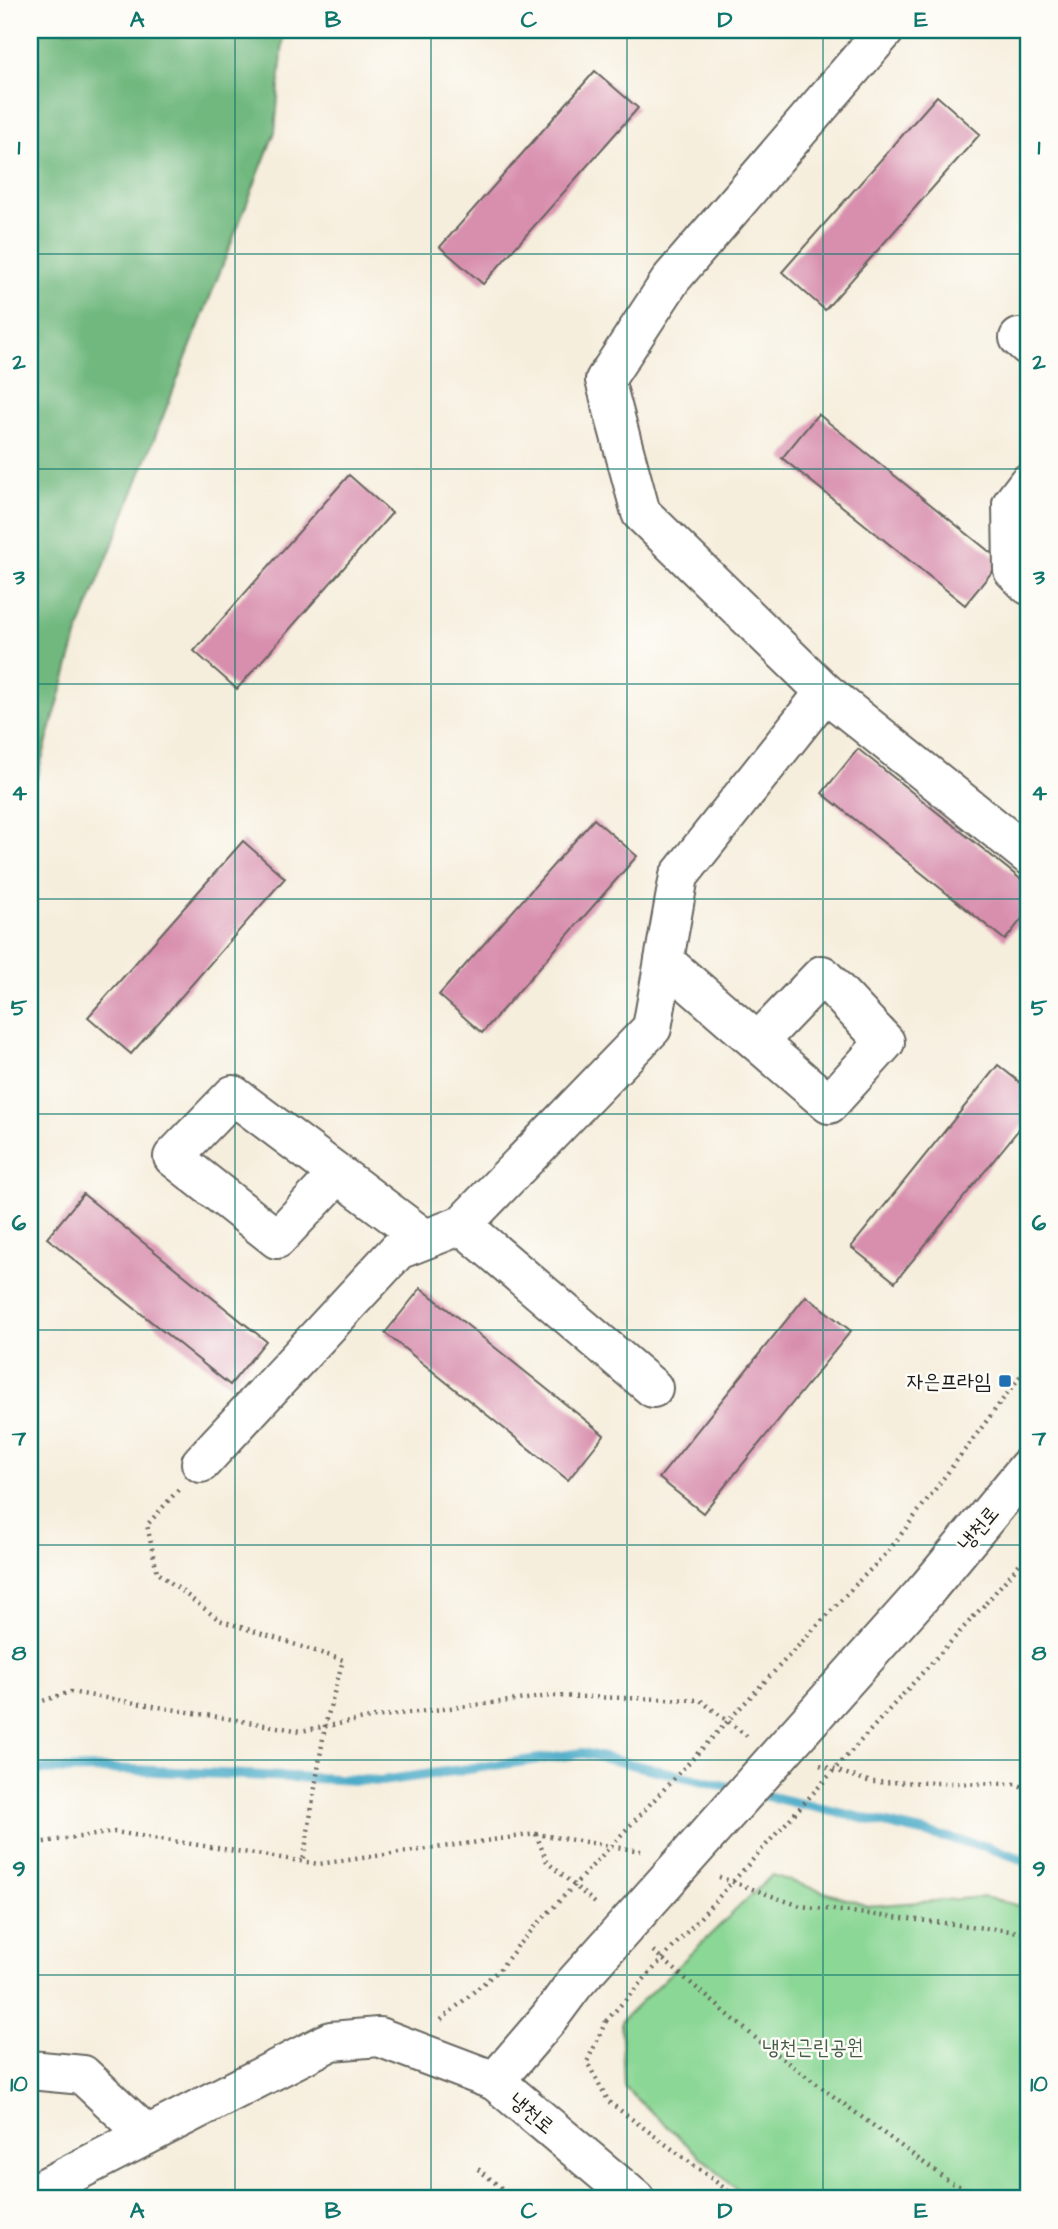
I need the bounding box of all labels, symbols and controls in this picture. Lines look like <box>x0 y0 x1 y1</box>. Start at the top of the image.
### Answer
text: A <box>130 4 145 36</box>
text: B <box>325 4 342 36</box>
text: C <box>521 4 538 36</box>
text: D <box>718 4 733 36</box>
text: E <box>914 4 928 36</box>
text: 1 <box>18 131 21 163</box>
text: 1 <box>1038 131 1041 163</box>
text: 2 <box>11 346 26 378</box>
text: 2 <box>1031 346 1046 378</box>
text: 3 <box>12 561 25 593</box>
text: 3 <box>1032 561 1045 593</box>
text: 4 <box>11 777 27 809</box>
text: 4 <box>1031 777 1047 809</box>
text: 5 <box>11 992 28 1024</box>
text: 5 <box>1031 992 1048 1024</box>
text: 6 <box>12 1207 27 1239</box>
text: 6 <box>1032 1207 1047 1239</box>
place label: 자은프라임 <box>907 1367 991 1396</box>
marker: 자은프라임 <box>997 1373 1013 1389</box>
text: 7 <box>11 1422 27 1454</box>
text: 7 <box>1031 1422 1047 1454</box>
street label: 냉천로 <box>951 1500 1006 1557</box>
text: 8 <box>12 1637 27 1669</box>
text: 8 <box>1032 1637 1047 1669</box>
text: 9 <box>12 1853 26 1885</box>
text: 9 <box>1032 1853 1046 1885</box>
park label: 냉천근린공원 <box>762 2033 864 2062</box>
text: 10 <box>10 2068 28 2100</box>
text: 10 <box>1030 2068 1048 2100</box>
street label: 냉천로 <box>503 2086 560 2141</box>
text: A <box>130 2195 145 2227</box>
text: B <box>325 2195 342 2227</box>
text: C <box>521 2195 538 2227</box>
text: D <box>718 2195 733 2227</box>
text: E <box>914 2195 928 2227</box>

